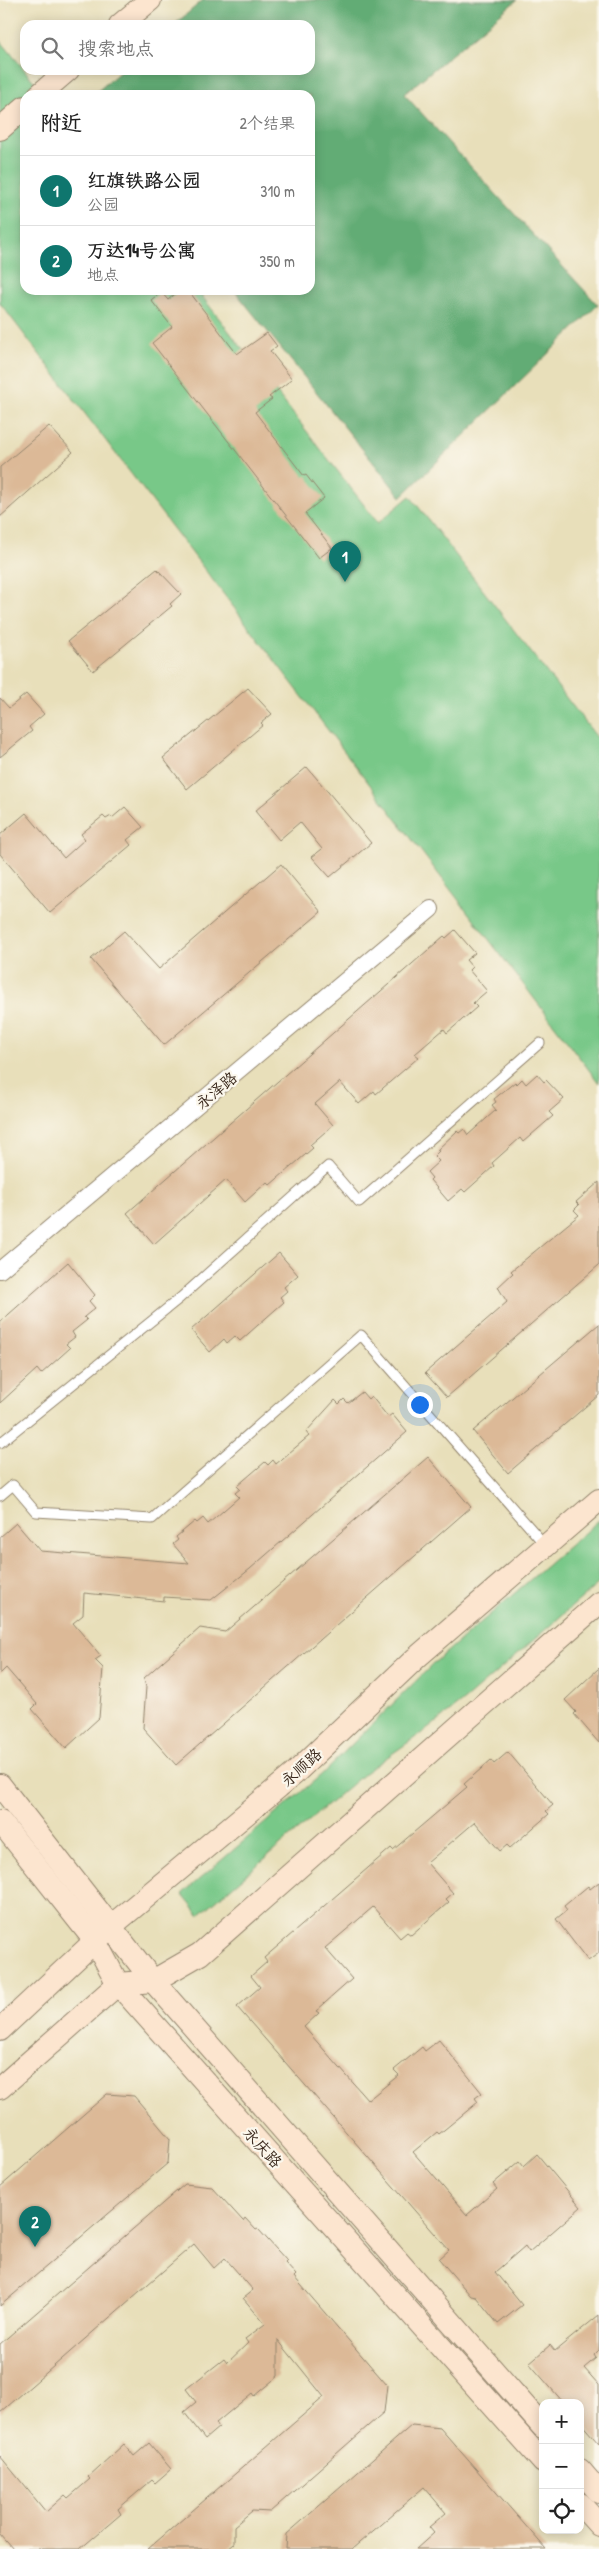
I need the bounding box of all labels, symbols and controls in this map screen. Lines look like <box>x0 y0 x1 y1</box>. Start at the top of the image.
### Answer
search box <box>20 20 315 75</box>
icon: search <box>38 34 66 62</box>
text: 搜索地点 <box>78 35 154 61</box>
text: 附近 <box>40 108 82 137</box>
text: 2个结果 <box>240 112 295 134</box>
text: 红旗铁路公园 <box>87 167 201 193</box>
text: 1 <box>53 180 59 202</box>
text: 310 m <box>260 180 295 202</box>
text: 公园 <box>87 193 119 215</box>
text: 万达14号公寓 <box>87 237 196 263</box>
text: 2 <box>52 250 60 272</box>
text: 350 m <box>259 250 295 272</box>
text: 地点 <box>87 263 119 285</box>
pin: 1 <box>329 541 361 582</box>
street label: 永泽路 <box>191 1066 241 1114</box>
your location <box>407 1392 433 1418</box>
street label: 永顺路 <box>276 1743 326 1791</box>
street label: 永庆路 <box>239 2122 287 2172</box>
pin: 2 <box>19 2206 51 2247</box>
map controls <box>539 2399 584 2534</box>
button: + <box>539 2399 584 2444</box>
button: − <box>539 2444 584 2489</box>
button: locate <box>539 2489 584 2534</box>

